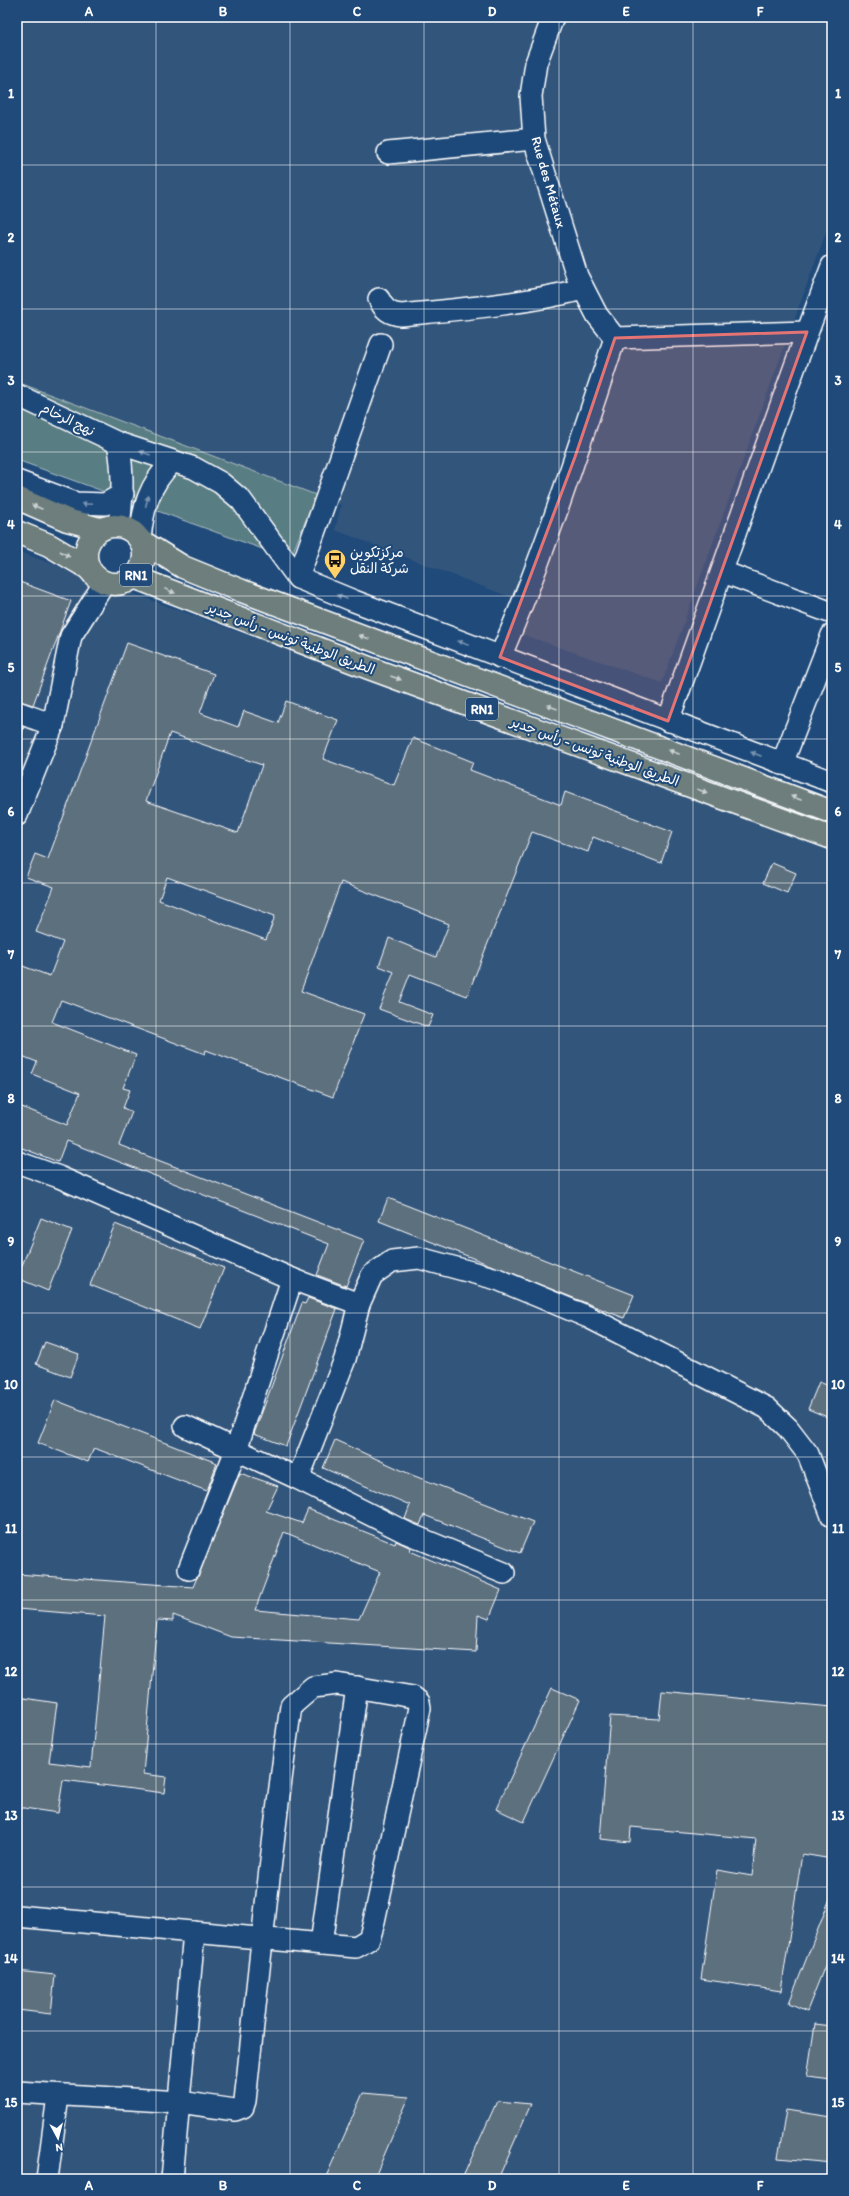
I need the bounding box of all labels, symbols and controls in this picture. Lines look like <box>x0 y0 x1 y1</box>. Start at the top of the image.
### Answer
text: A <box>84 4 94 19</box>
text: B <box>219 4 228 19</box>
text: C <box>353 4 362 19</box>
text: D <box>488 4 497 19</box>
text: E <box>622 4 630 19</box>
text: F <box>757 4 764 19</box>
text: 1 <box>8 86 14 101</box>
text: 1 <box>835 86 841 101</box>
street label: Rue des Métaux <box>527 134 570 230</box>
text: 2 <box>8 230 15 245</box>
text: 2 <box>835 230 842 245</box>
text: 3 <box>7 373 15 388</box>
text: 3 <box>834 373 842 388</box>
street label: نهج الرخام <box>37 399 98 443</box>
one-way arrow <box>139 449 151 455</box>
one-way arrow <box>144 494 150 506</box>
one-way arrow <box>81 500 93 507</box>
one-way arrow <box>32 504 43 510</box>
text: 4 <box>7 517 15 532</box>
text: 4 <box>834 517 842 532</box>
place label: مركزتكوين شركة النقل <box>350 544 409 577</box>
bus stop icon: مركزتكوين شركة النقل <box>322 547 348 580</box>
one-way arrow <box>59 551 71 558</box>
road number: RN1 <box>120 564 152 586</box>
one-way arrow <box>165 589 177 595</box>
one-way arrow <box>335 593 347 599</box>
street label: الطريق الوطنية تونس - رأس جدير <box>204 598 377 678</box>
one-way arrow <box>358 634 370 640</box>
one-way arrow <box>457 640 469 646</box>
text: 5 <box>8 660 15 675</box>
text: 5 <box>835 660 842 675</box>
one-way arrow <box>391 675 403 681</box>
road number: RN1 <box>466 698 498 720</box>
one-way arrow <box>546 703 558 709</box>
one-way arrow <box>628 705 640 711</box>
street label: الطريق الوطنية تونس - رأس جدير <box>507 713 682 790</box>
one-way arrow <box>668 748 680 754</box>
one-way arrow <box>749 751 761 757</box>
one-way arrow <box>696 788 708 794</box>
one-way arrow <box>789 795 801 801</box>
text: 6 <box>8 804 15 819</box>
text: 6 <box>835 804 842 819</box>
text: 7 <box>7 947 15 962</box>
text: 7 <box>834 947 842 962</box>
text: 8 <box>7 1091 15 1106</box>
text: 8 <box>834 1091 842 1106</box>
text: 9 <box>8 1234 15 1249</box>
text: 9 <box>835 1234 842 1249</box>
text: 10 <box>4 1377 18 1392</box>
text: 10 <box>831 1377 845 1392</box>
text: 11 <box>5 1521 17 1536</box>
text: 11 <box>832 1521 844 1536</box>
text: 12 <box>5 1664 18 1679</box>
text: 12 <box>832 1664 845 1679</box>
text: 13 <box>4 1808 18 1823</box>
text: 13 <box>831 1808 845 1823</box>
text: 14 <box>4 1951 18 1966</box>
text: 14 <box>831 1951 845 1966</box>
text: 15 <box>5 2095 18 2110</box>
text: 15 <box>832 2095 845 2110</box>
north arrow <box>38 2118 78 2158</box>
text: N <box>55 2141 64 2154</box>
text: A <box>84 2178 94 2193</box>
text: B <box>219 2178 228 2193</box>
text: C <box>353 2178 362 2193</box>
text: D <box>488 2178 497 2193</box>
text: E <box>622 2178 630 2193</box>
text: F <box>757 2178 764 2193</box>

